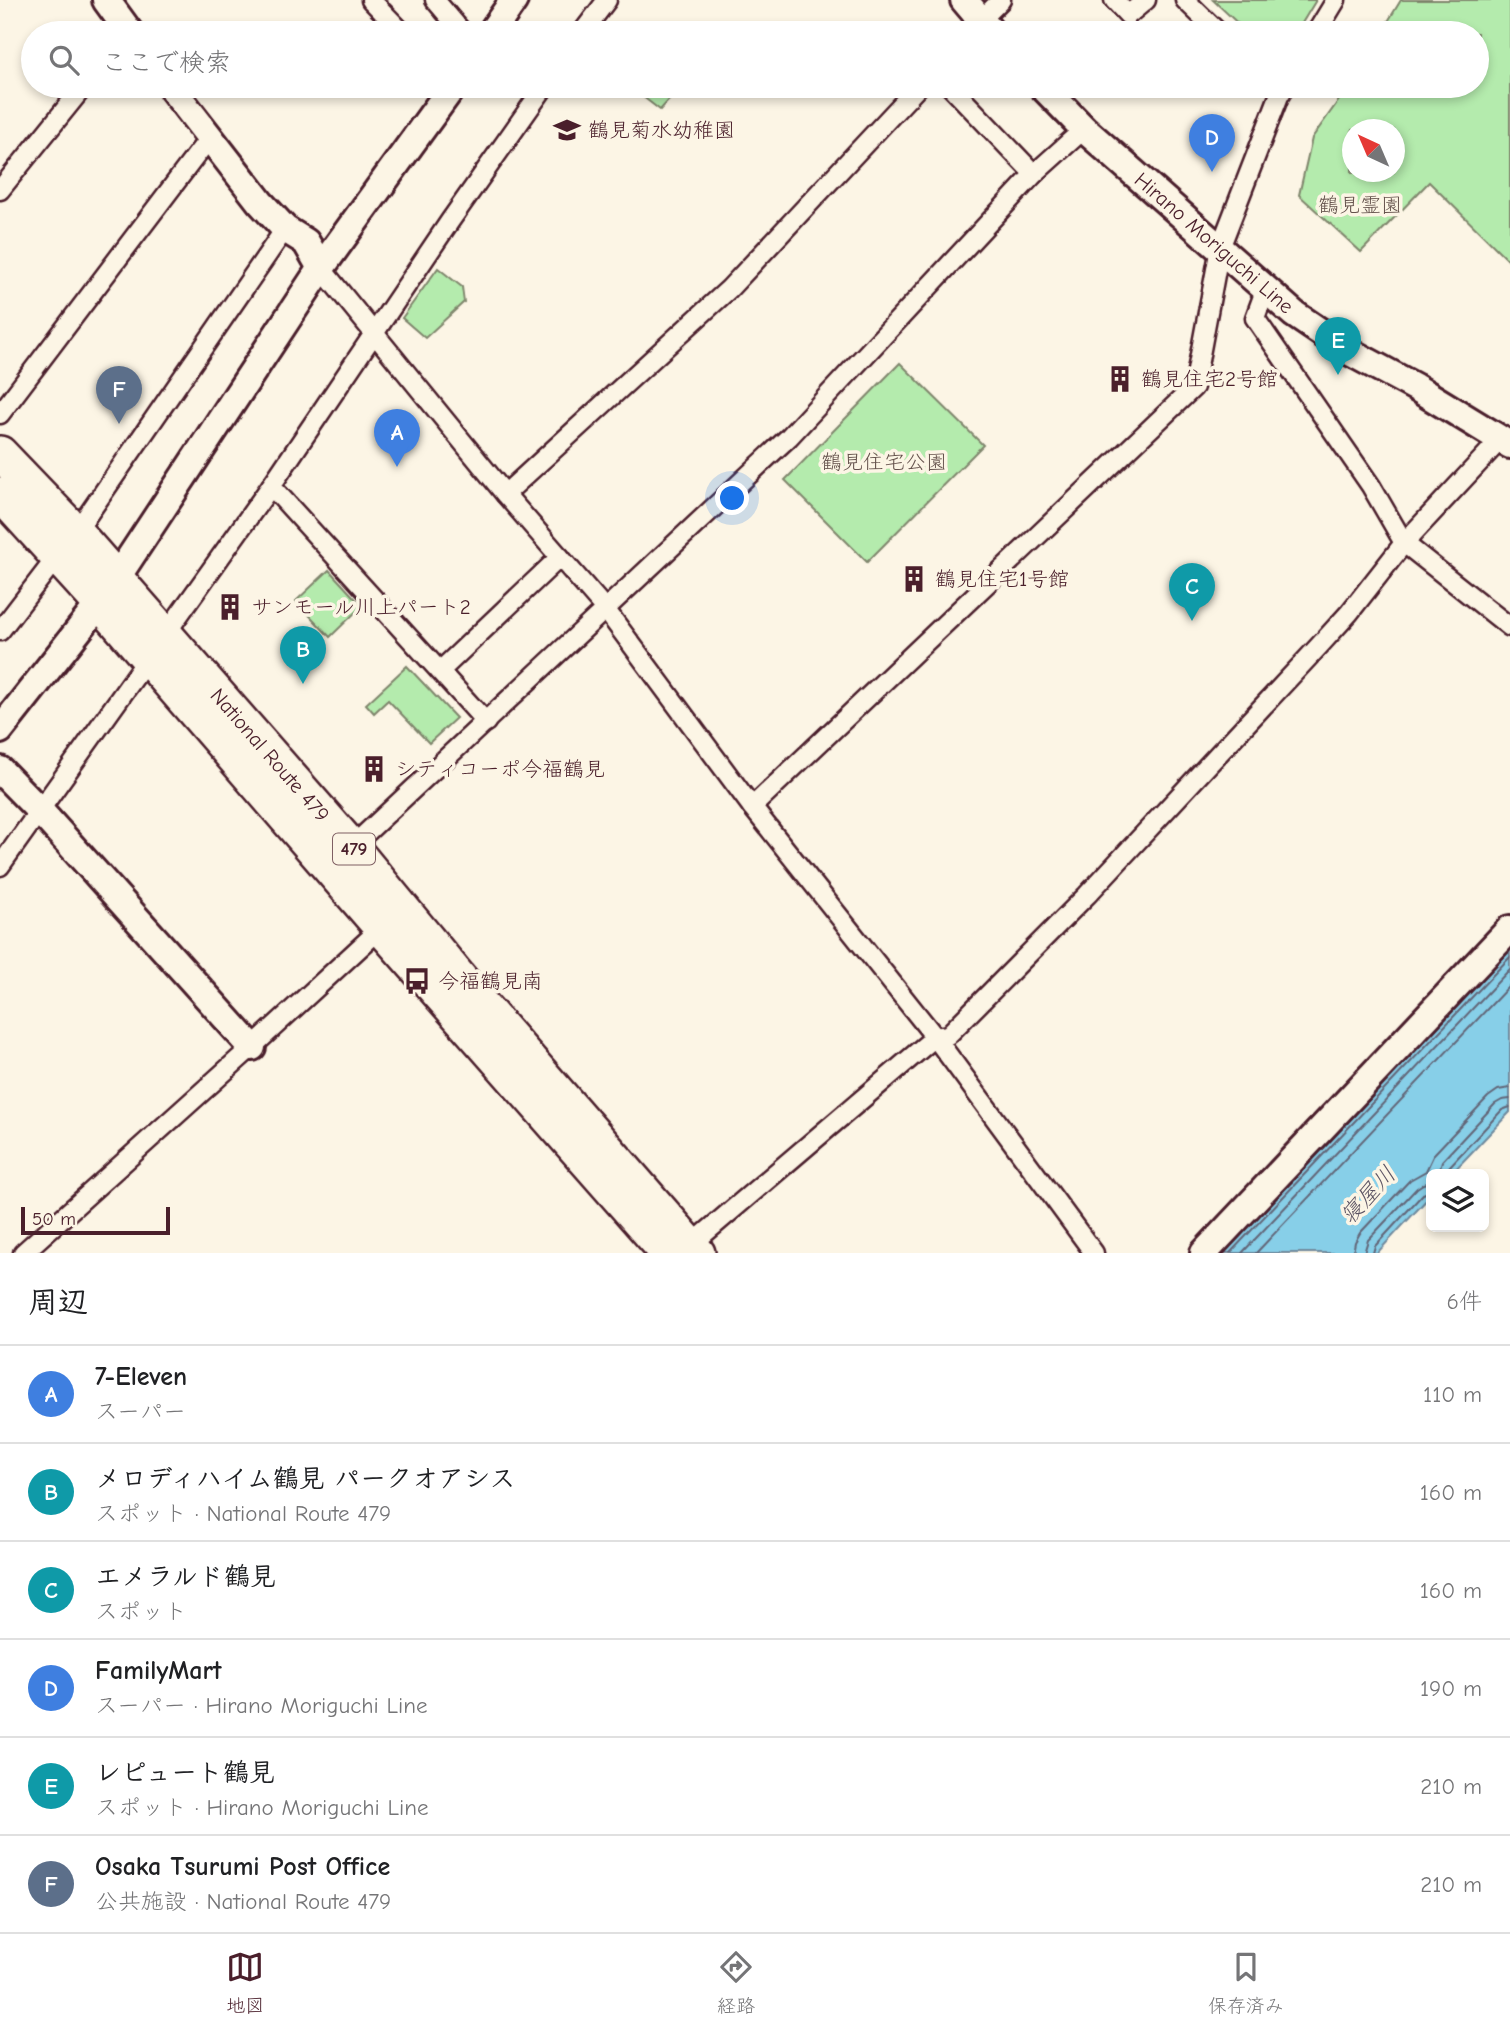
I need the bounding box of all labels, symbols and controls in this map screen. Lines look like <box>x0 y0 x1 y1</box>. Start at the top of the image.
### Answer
search box <box>21 21 1489 98</box>
icon: search <box>45 41 83 79</box>
text: ここで検索 <box>101 48 231 78</box>
pin: D <box>1189 114 1235 172</box>
school or university icon: 鶴見菊水幼稚園 <box>552 115 582 145</box>
place label: 鶴見菊水幼稚園 <box>588 118 735 142</box>
north arrow <box>1342 119 1405 182</box>
street label: Hirano Moriguchi Line <box>1130 167 1298 319</box>
park label: 鶴見霊園 <box>1318 193 1402 217</box>
pin: E <box>1315 317 1361 375</box>
building icon: 鶴見住宅2号館 <box>1105 364 1135 394</box>
pin: F <box>96 366 142 424</box>
place label: 鶴見住宅2号館 <box>1141 367 1278 391</box>
pin: A <box>374 409 420 467</box>
park label: 鶴見住宅公園 <box>821 450 947 474</box>
your location <box>715 481 749 515</box>
pin: C <box>1169 563 1215 621</box>
building icon: 鶴見住宅1号館 <box>899 564 929 594</box>
place label: 鶴見住宅1号館 <box>935 567 1069 591</box>
building icon: サンモール川上パート2 <box>215 592 245 622</box>
place label: サンモール川上パート2 <box>251 595 471 619</box>
pin: B <box>280 626 326 684</box>
street label: National Route 479 <box>206 683 334 827</box>
building icon: シティコーポ今福鶴見 <box>359 754 389 784</box>
place label: シティコーポ今福鶴見 <box>395 757 605 781</box>
road number: 479 <box>333 834 375 864</box>
bus stop icon: 今福鶴見南 <box>402 966 432 996</box>
place label: 今福鶴見南 <box>438 969 543 993</box>
water label: 寝屋川 <box>1335 1161 1401 1229</box>
map controls <box>1426 1169 1489 1232</box>
button: layers <box>1426 1169 1489 1232</box>
scale bar <box>21 1204 170 1236</box>
text: 50 m <box>32 1208 76 1230</box>
text: 周辺 <box>28 1285 88 1320</box>
text: 6件 <box>1447 1288 1482 1315</box>
text: 7-Eleven <box>95 1362 187 1392</box>
text: A <box>45 1381 57 1408</box>
text: 110 m <box>1423 1381 1482 1408</box>
text: スーパー <box>95 1398 186 1425</box>
text: メロディハイム鶴見 パークオアシス <box>95 1464 516 1494</box>
text: B <box>44 1479 58 1506</box>
text: 160 m <box>1420 1479 1482 1506</box>
text: スポット · National Route 479 <box>95 1500 391 1527</box>
text: エメラルド鶴見 <box>95 1562 276 1592</box>
text: C <box>44 1577 58 1604</box>
text: 160 m <box>1420 1577 1482 1604</box>
text: スポット <box>95 1598 187 1625</box>
text: FamilyMart <box>95 1656 222 1686</box>
text: D <box>44 1675 58 1702</box>
text: 190 m <box>1420 1675 1482 1702</box>
text: スーパー · Hirano Moriguchi Line <box>95 1692 428 1719</box>
text: レピュート鶴見 <box>95 1758 275 1788</box>
text: E <box>44 1773 58 1800</box>
text: 210 m <box>1420 1773 1482 1800</box>
text: スポット · Hirano Moriguchi Line <box>95 1794 428 1821</box>
text: Osaka Tsurumi Post Office <box>95 1852 390 1882</box>
text: F <box>44 1871 58 1898</box>
text: 210 m <box>1420 1871 1482 1898</box>
text: 公共施設 · National Route 479 <box>95 1888 391 1915</box>
tab: 地図 <box>226 1948 264 2017</box>
tab: 経路 <box>717 1948 755 2017</box>
tab: 保存済み <box>1208 1948 1284 2017</box>

